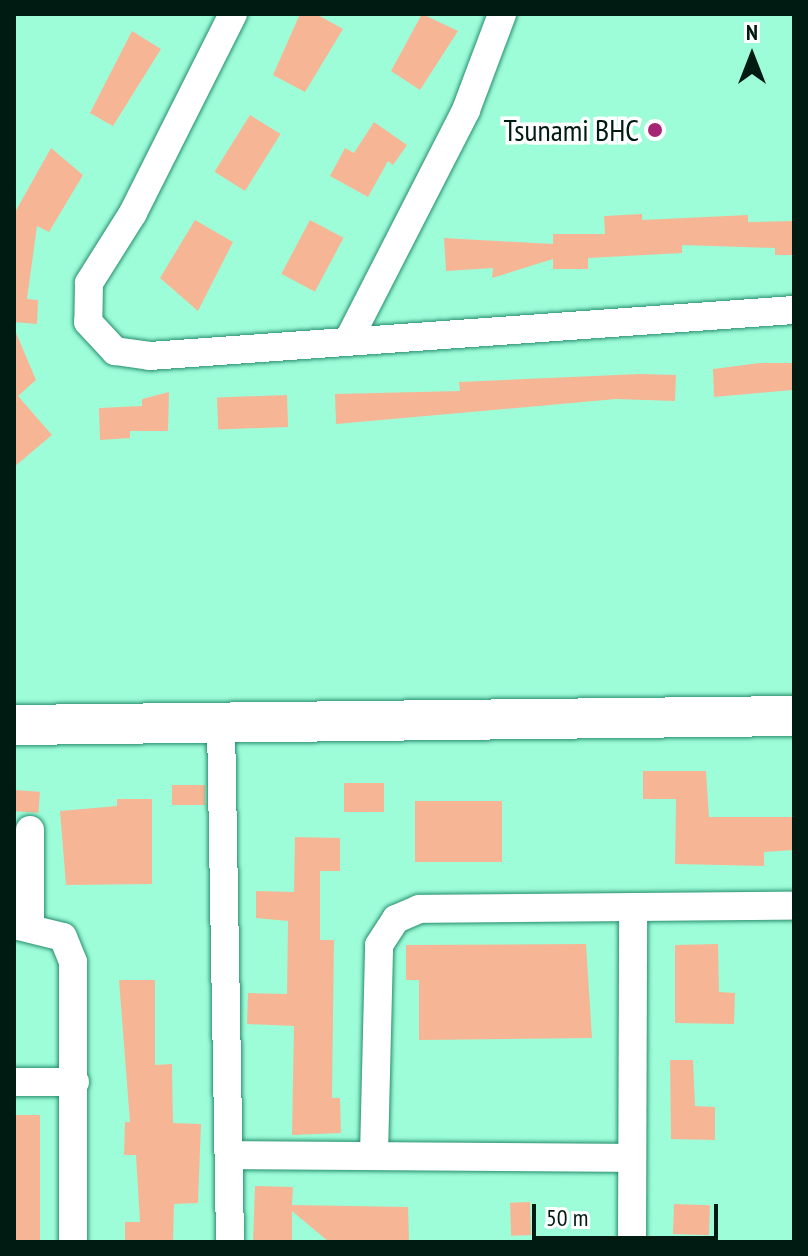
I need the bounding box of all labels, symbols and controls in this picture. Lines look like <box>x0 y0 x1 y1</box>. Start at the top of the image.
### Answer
north arrow <box>712 16 792 96</box>
text: N <box>746 18 758 46</box>
place label: Tsunami BHC <box>503 112 639 148</box>
marker: Tsunami BHC <box>646 121 664 139</box>
scale bar <box>536 1188 722 1238</box>
text: 50 m <box>546 1202 588 1233</box>

